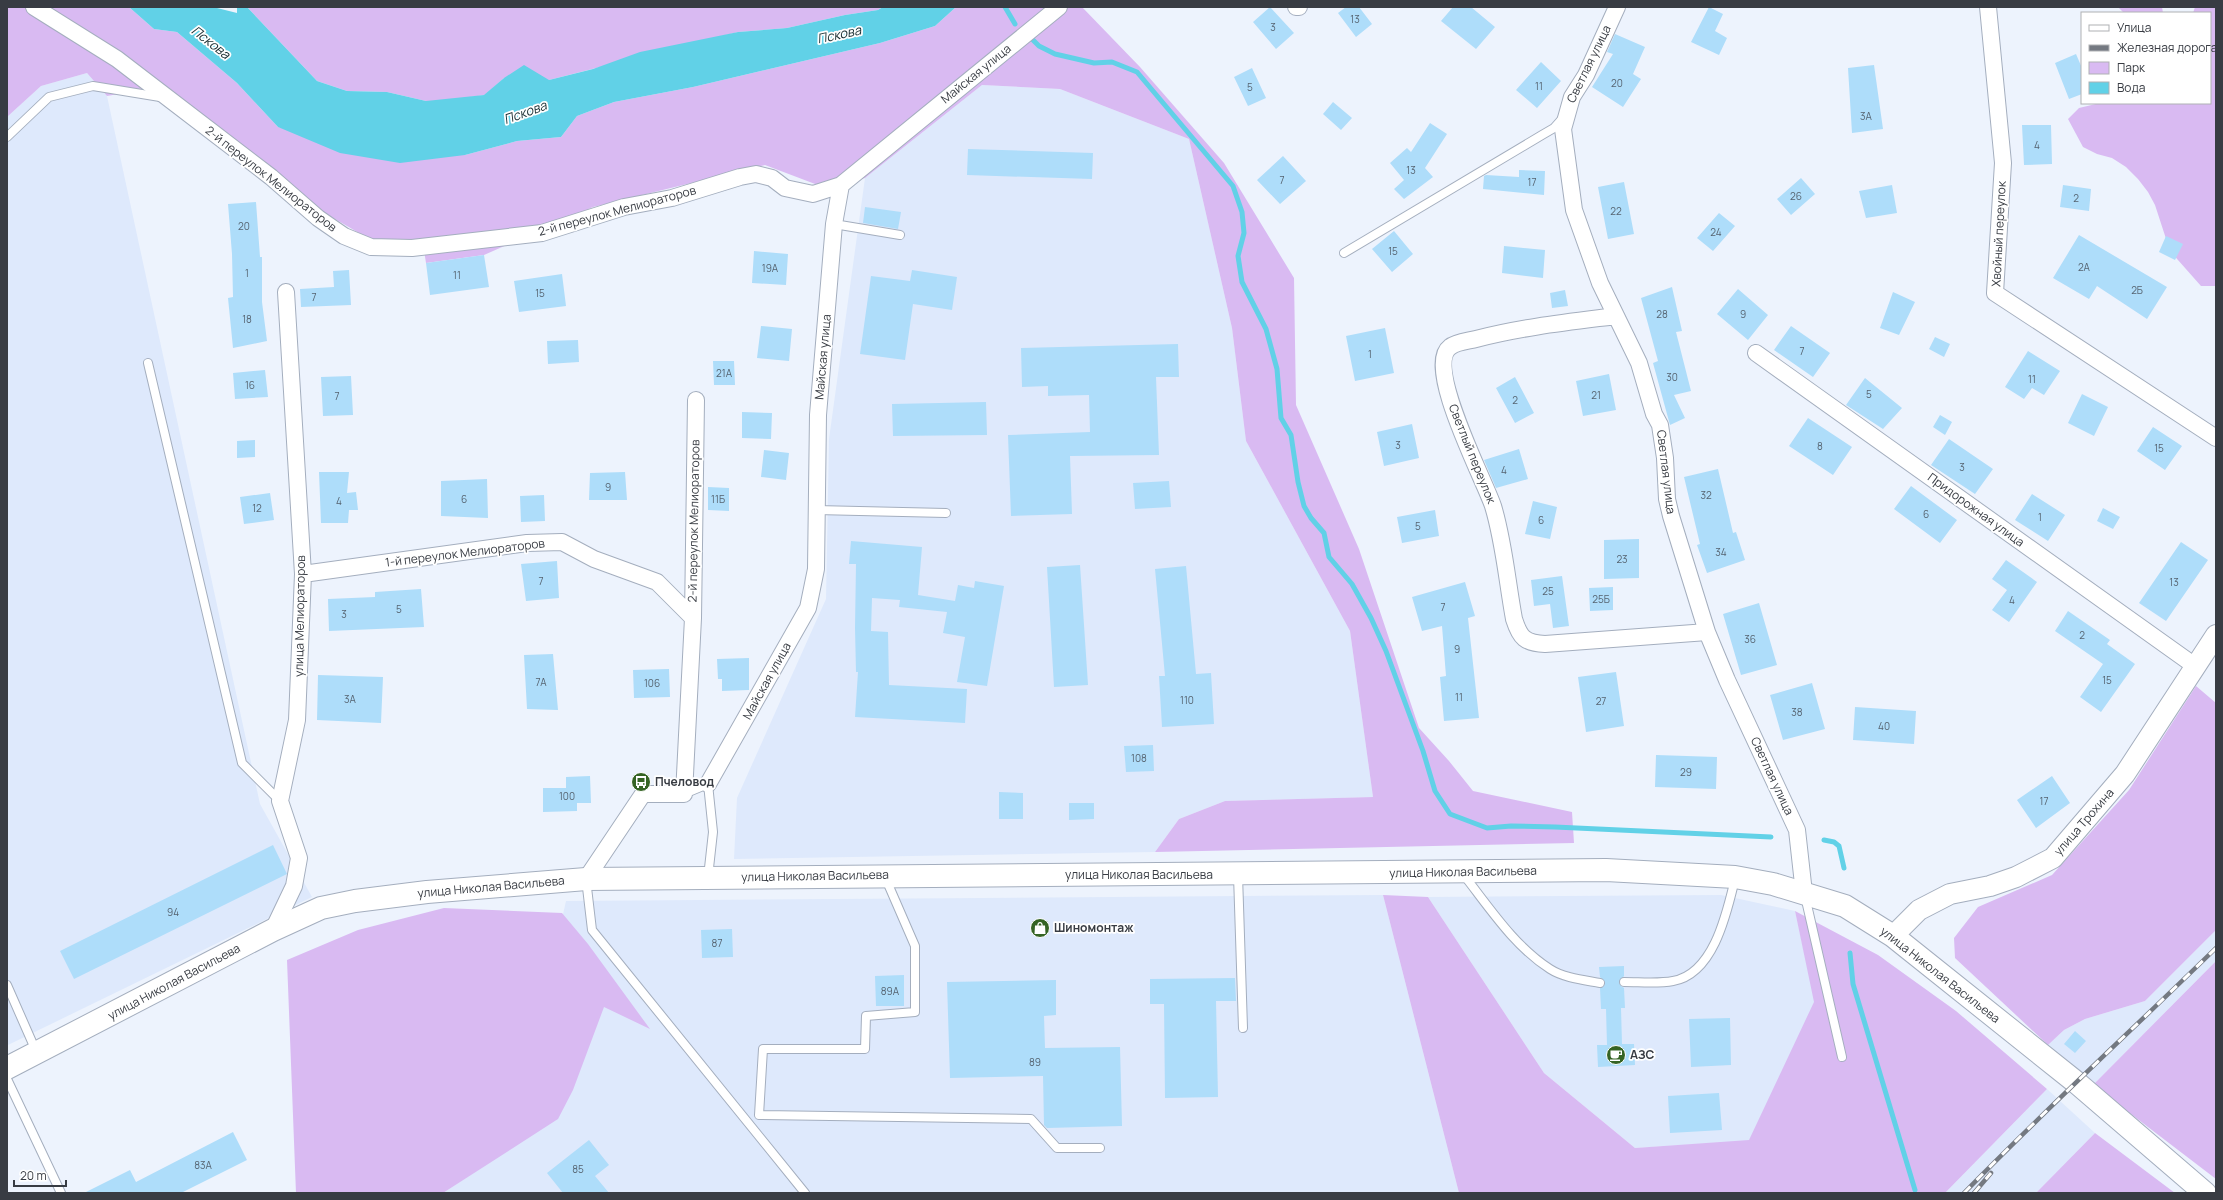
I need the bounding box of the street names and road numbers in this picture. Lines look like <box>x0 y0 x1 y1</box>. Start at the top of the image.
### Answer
street label: Светлая улица <box>1562 22 1615 105</box>
street label: Майская улица <box>937 40 1014 107</box>
street label: 2-й переулок Мелиораторов <box>202 122 341 236</box>
street label: Хвойный переулок <box>1987 180 2010 287</box>
street label: 2-й переулок Мелиораторов <box>536 181 698 240</box>
street label: Майская улица <box>810 313 835 400</box>
street label: Светлый переулок <box>1445 402 1501 507</box>
street label: Светлая улица <box>1653 429 1680 515</box>
street label: 2-й переулок Мелиораторов <box>684 439 703 603</box>
street label: Придорожная улица <box>1925 469 2028 550</box>
street label: 1-й переулок Мелиораторов <box>384 534 546 571</box>
street label: улица Мелиораторов <box>290 554 309 677</box>
street label: Майская улица <box>738 639 795 722</box>
street label: Светлая улица <box>1747 734 1798 818</box>
street label: улица Трохина <box>2050 784 2118 859</box>
street label: улица Николая Васильева <box>1389 862 1537 881</box>
street label: улица Николая Васильева <box>741 866 889 885</box>
street label: улица Николая Васильева <box>1065 866 1213 883</box>
street label: улица Николая Васильева <box>417 872 565 901</box>
street label: улица Николая Васильева <box>1877 922 2004 1027</box>
street label: улица Николая Васильева <box>105 939 243 1024</box>

